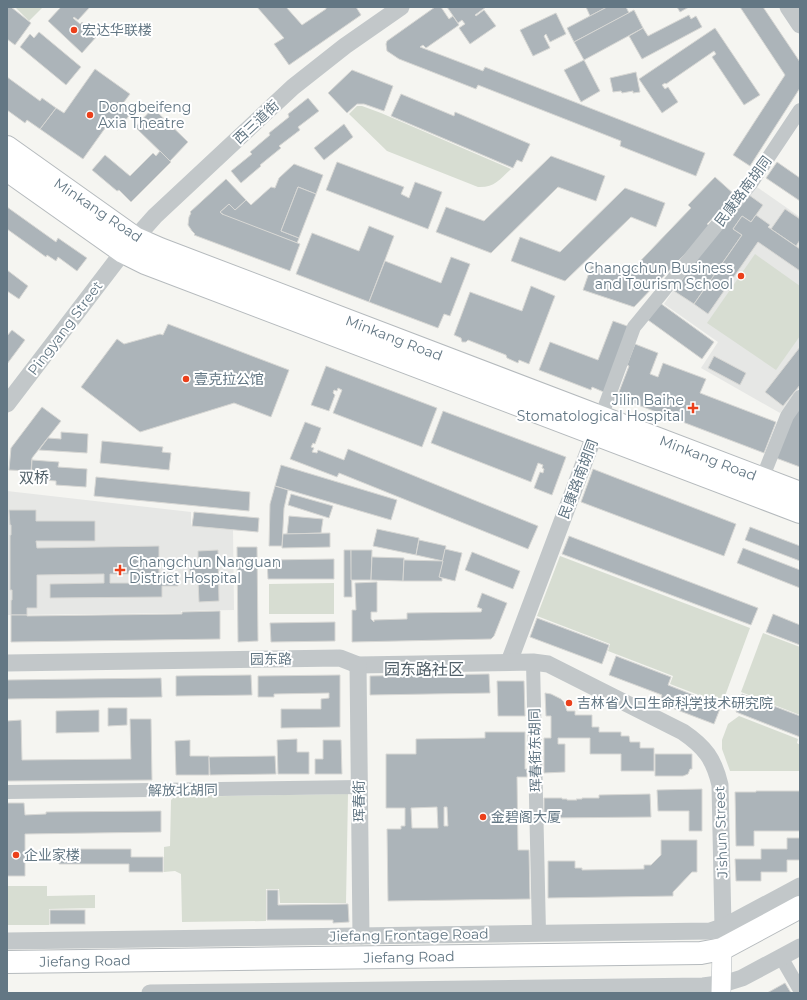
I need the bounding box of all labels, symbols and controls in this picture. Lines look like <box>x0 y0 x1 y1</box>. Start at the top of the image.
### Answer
place label: 宏达华联楼 <box>82 21 152 39</box>
marker: 宏达华联楼 <box>69 25 79 35</box>
street label: 西三道街 <box>229 96 283 148</box>
place label: Dongbeifeng Axia Theatre <box>98 98 191 132</box>
marker: Dongbeifeng Axia Theatre <box>85 110 95 120</box>
street label: 民康路南胡同 <box>711 152 775 230</box>
street label: Minkang Road <box>51 174 145 246</box>
place label: Changchun Business and Tourism School <box>584 259 733 293</box>
marker: Changchun Business and Tourism School <box>736 271 746 281</box>
street label: Pingyang Street <box>24 277 107 379</box>
street label: Minkang Road <box>343 311 445 365</box>
place label: 壹克拉公馆 <box>194 370 264 388</box>
marker: 壹克拉公馆 <box>181 374 191 384</box>
place label: Jilin Baihe Stomatological Hospital <box>517 391 684 425</box>
marker: Jilin Baihe Stomatological Hospital <box>687 402 699 414</box>
street label: Minkang Road <box>657 431 759 485</box>
street label: 民康路南胡同 <box>555 437 601 521</box>
district label: 双桥 <box>19 468 49 487</box>
place label: Changchun Nanguan District Hospital <box>129 553 281 587</box>
marker: Changchun Nanguan District Hospital <box>114 564 126 576</box>
street label: 园东路 <box>250 650 292 668</box>
district label: 园东路社区 <box>384 660 464 679</box>
place label: 吉林省人口生命科学技术研究院 <box>577 694 773 712</box>
marker: 吉林省人口生命科学技术研究院 <box>564 698 574 708</box>
street label: 珲春街东胡同 <box>525 708 545 792</box>
street label: 解放北胡同 <box>148 780 218 800</box>
street label: 珲春街 <box>350 780 368 822</box>
street label: Jishun Street <box>710 785 732 879</box>
place label: 金碧阁大厦 <box>491 808 561 826</box>
marker: 金碧阁大厦 <box>478 812 488 822</box>
place label: 企业家楼 <box>24 846 80 864</box>
marker: 企业家楼 <box>11 850 21 860</box>
street label: Jiefang Frontage Road <box>328 925 489 945</box>
street label: Jiefang Road <box>362 947 455 967</box>
street label: Jiefang Road <box>38 951 131 971</box>

